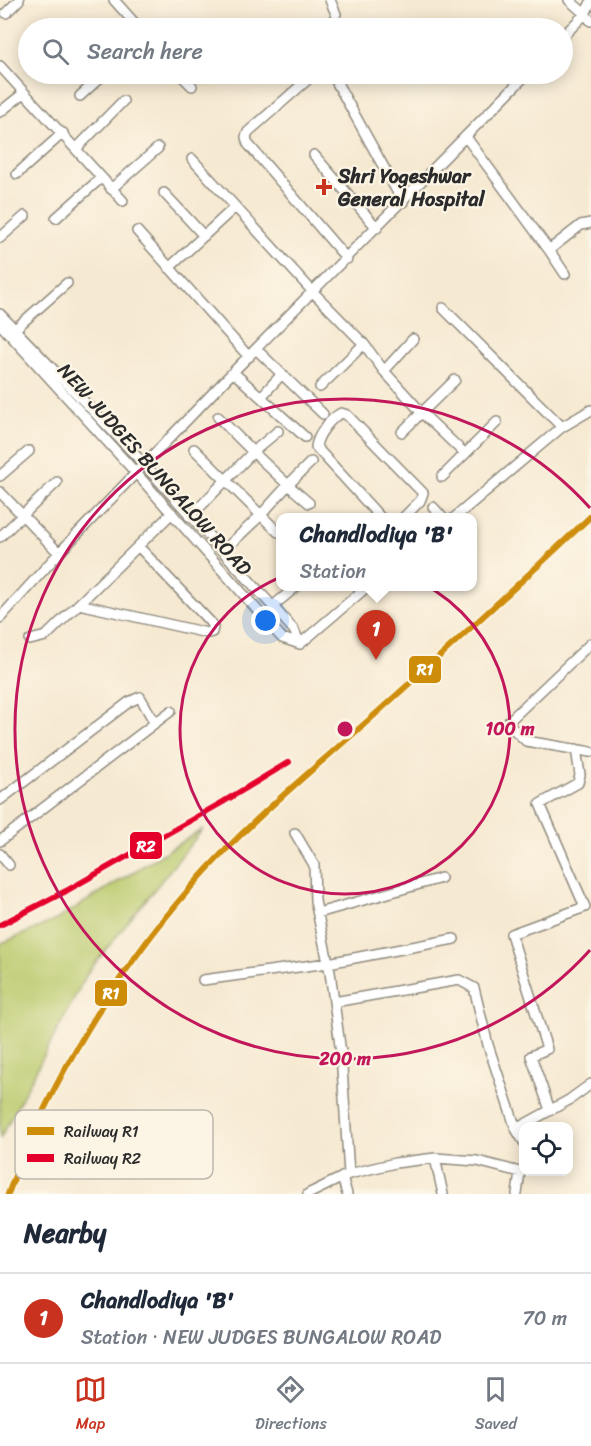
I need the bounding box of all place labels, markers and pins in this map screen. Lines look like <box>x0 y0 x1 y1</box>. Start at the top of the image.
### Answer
place label: Shri Yogeshwar General Hospital <box>337 159 486 217</box>
marker: Shri Yogeshwar General Hospital <box>315 178 333 196</box>
pin: 1 <box>356 610 395 660</box>
centre of rings <box>335 719 355 739</box>

